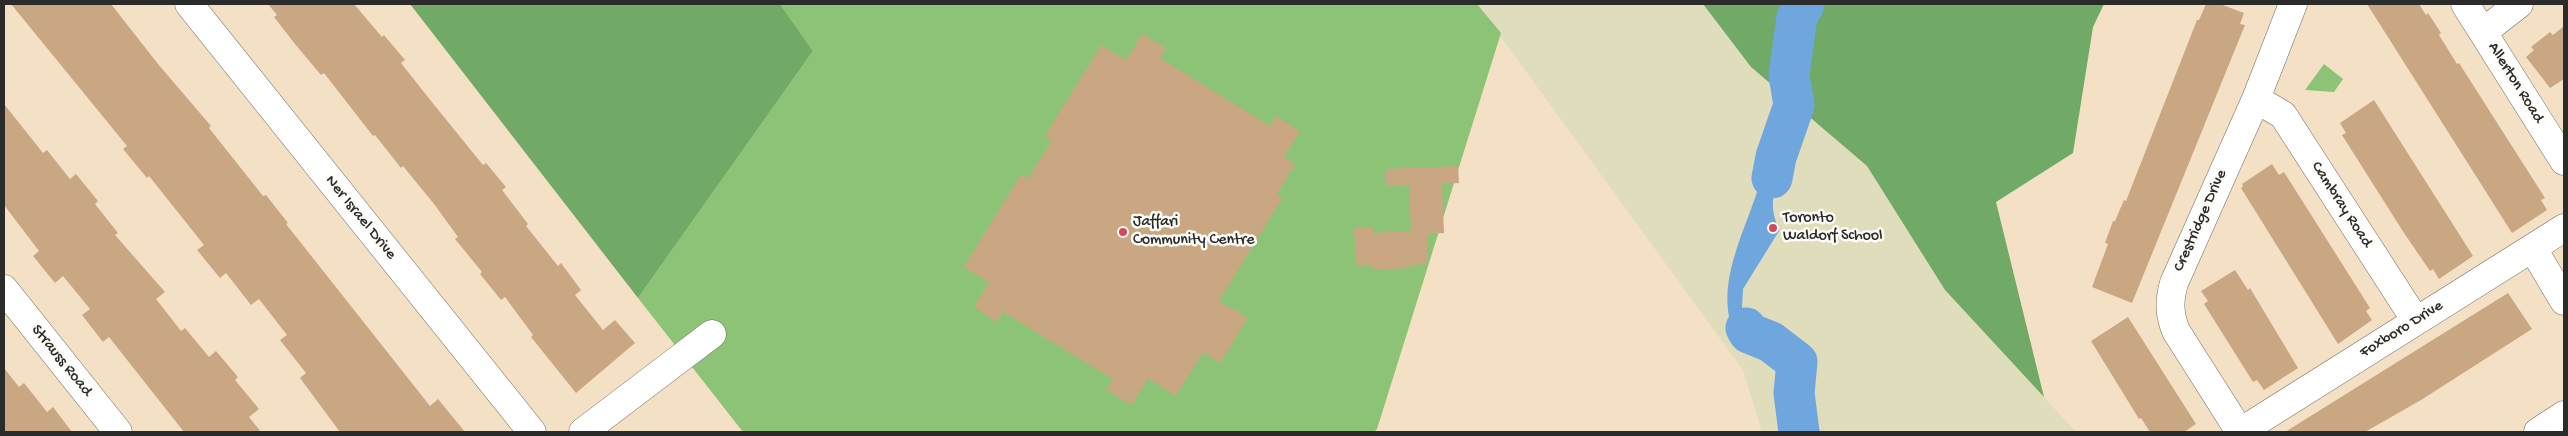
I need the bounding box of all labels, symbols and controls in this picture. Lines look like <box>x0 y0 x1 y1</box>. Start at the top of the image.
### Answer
street label: Allerton Road <box>2483 39 2547 127</box>
street label: Cambray Road <box>2306 158 2376 252</box>
street label: Crestridge Drive <box>2170 167 2232 275</box>
street label: Ner Israel Drive <box>320 172 400 264</box>
place label: Toronto Waldorf School <box>1783 209 1883 247</box>
place label: Jaffari Community Centre <box>1133 213 1254 251</box>
marker: Toronto Waldorf School <box>1767 222 1779 234</box>
marker: Jaffari Community Centre <box>1117 226 1129 238</box>
street label: Foxboro Drive <box>2357 297 2447 363</box>
street label: Strauss Road <box>26 321 96 401</box>

